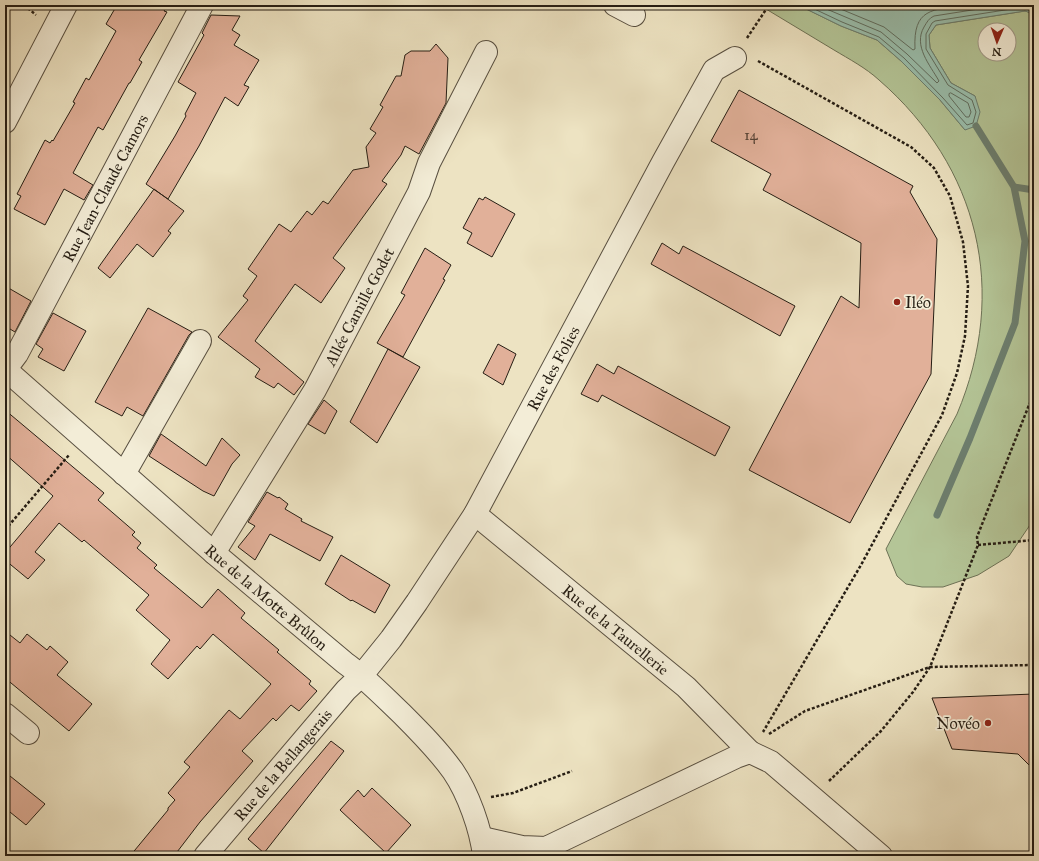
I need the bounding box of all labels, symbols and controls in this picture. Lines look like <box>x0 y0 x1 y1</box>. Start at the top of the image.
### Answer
north arrow <box>977 22 1017 62</box>
text: N <box>991 45 1002 58</box>
street label: Rue Jean-Claude Camors <box>58 111 152 265</box>
house number: 14 <box>744 127 759 144</box>
street label: Allée Camille Godet <box>320 244 398 370</box>
place label: Iléo <box>905 293 931 312</box>
marker: Iléo <box>892 297 902 307</box>
street label: Rue des Folies <box>523 322 583 414</box>
street label: Rue de la Motte Brûlon <box>201 540 332 654</box>
street label: Rue de la Taurellerie <box>558 580 673 679</box>
street label: Rue de la Bellangerais <box>230 705 336 824</box>
place label: Novéo <box>936 714 980 733</box>
marker: Novéo <box>983 718 993 728</box>

